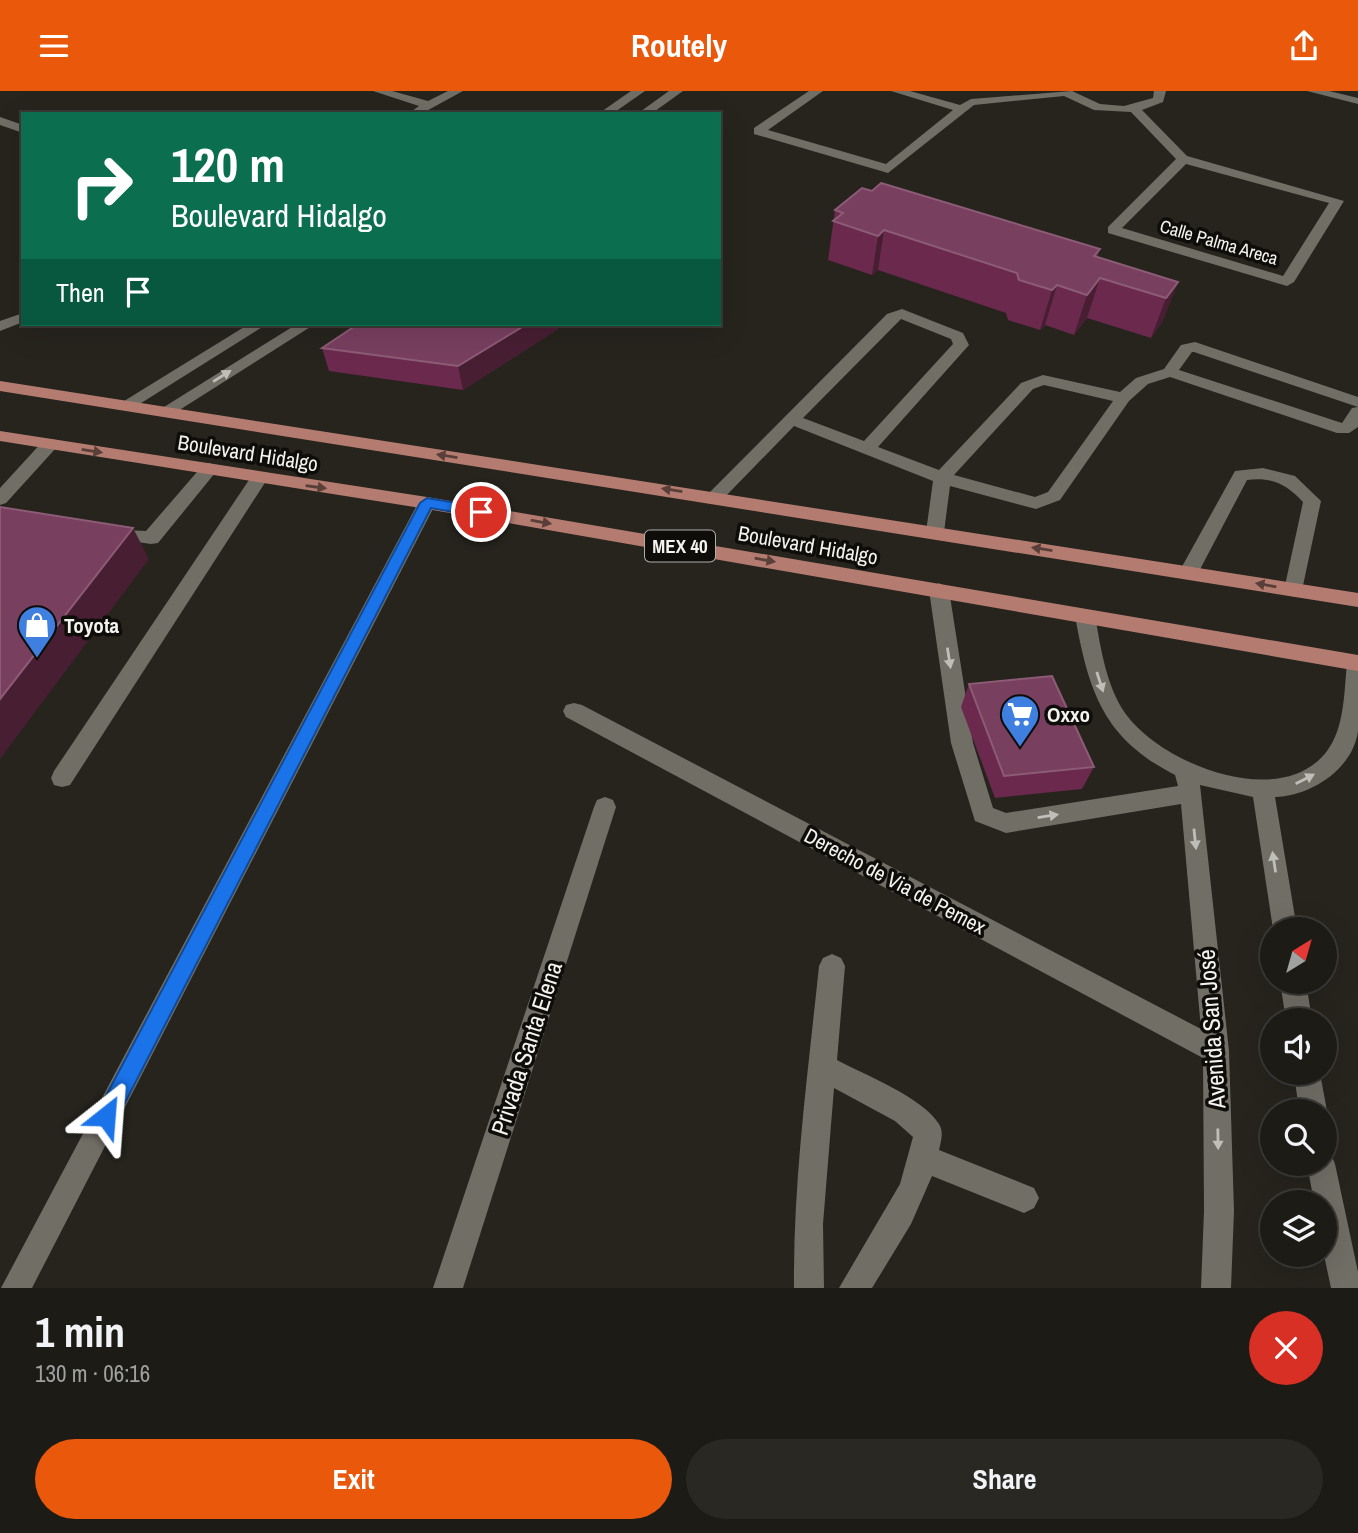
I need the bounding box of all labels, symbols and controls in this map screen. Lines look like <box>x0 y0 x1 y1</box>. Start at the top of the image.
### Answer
text: Routely <box>631 24 727 67</box>
icon: menu <box>35 27 73 65</box>
icon: share <box>1285 27 1323 65</box>
text: 120 m <box>171 131 285 197</box>
icon: right <box>56 140 147 231</box>
text: Boulevard Hidalgo <box>171 194 387 237</box>
street label: Calle Palma Areca <box>1157 213 1281 271</box>
icon: arrive <box>119 273 157 311</box>
text: Then <box>56 275 105 310</box>
one-way arrow <box>213 370 232 383</box>
street label: Boulevard Hidalgo <box>176 428 320 478</box>
one-way arrow <box>81 446 103 457</box>
one-way arrow <box>436 450 458 461</box>
one-way arrow <box>305 481 327 492</box>
pin <box>451 482 511 542</box>
one-way arrow <box>661 484 683 495</box>
icon: arrive <box>462 493 500 531</box>
one-way arrow <box>530 517 552 528</box>
street label: Boulevard Hidalgo <box>736 518 880 572</box>
road number: MEX 40 <box>645 531 715 561</box>
one-way arrow <box>1031 543 1053 554</box>
one-way arrow <box>754 555 776 566</box>
one-way arrow <box>1255 579 1277 590</box>
shop icon: Toyota <box>16 604 58 659</box>
place label: Toyota <box>64 611 120 640</box>
one-way arrow <box>944 647 955 669</box>
one-way arrow <box>1096 672 1106 693</box>
supermarket icon: Oxxo <box>999 693 1041 748</box>
place label: Oxxo <box>1047 700 1090 729</box>
one-way arrow <box>1295 774 1315 785</box>
one-way arrow <box>1037 810 1059 821</box>
street label: Derecho de Via de Pemex <box>799 821 991 941</box>
one-way arrow <box>1190 828 1201 850</box>
one-way arrow <box>1268 851 1279 873</box>
north arrow <box>1260 917 1337 994</box>
map controls <box>1260 917 1337 1267</box>
street label: Avenida San José <box>1189 948 1233 1111</box>
street label: Privada Santa Elena <box>483 957 569 1139</box>
button: sound <box>1260 1008 1337 1085</box>
position arrow <box>69 1079 143 1153</box>
button: search <box>1260 1099 1337 1176</box>
one-way arrow <box>1212 1128 1223 1150</box>
button: layers <box>1260 1190 1337 1267</box>
text: 1 min <box>35 1304 125 1360</box>
button: close <box>1249 1311 1323 1385</box>
text: 130 m · 06:16 <box>35 1358 150 1389</box>
button: Exit <box>35 1439 672 1519</box>
button: Share <box>686 1439 1323 1519</box>

